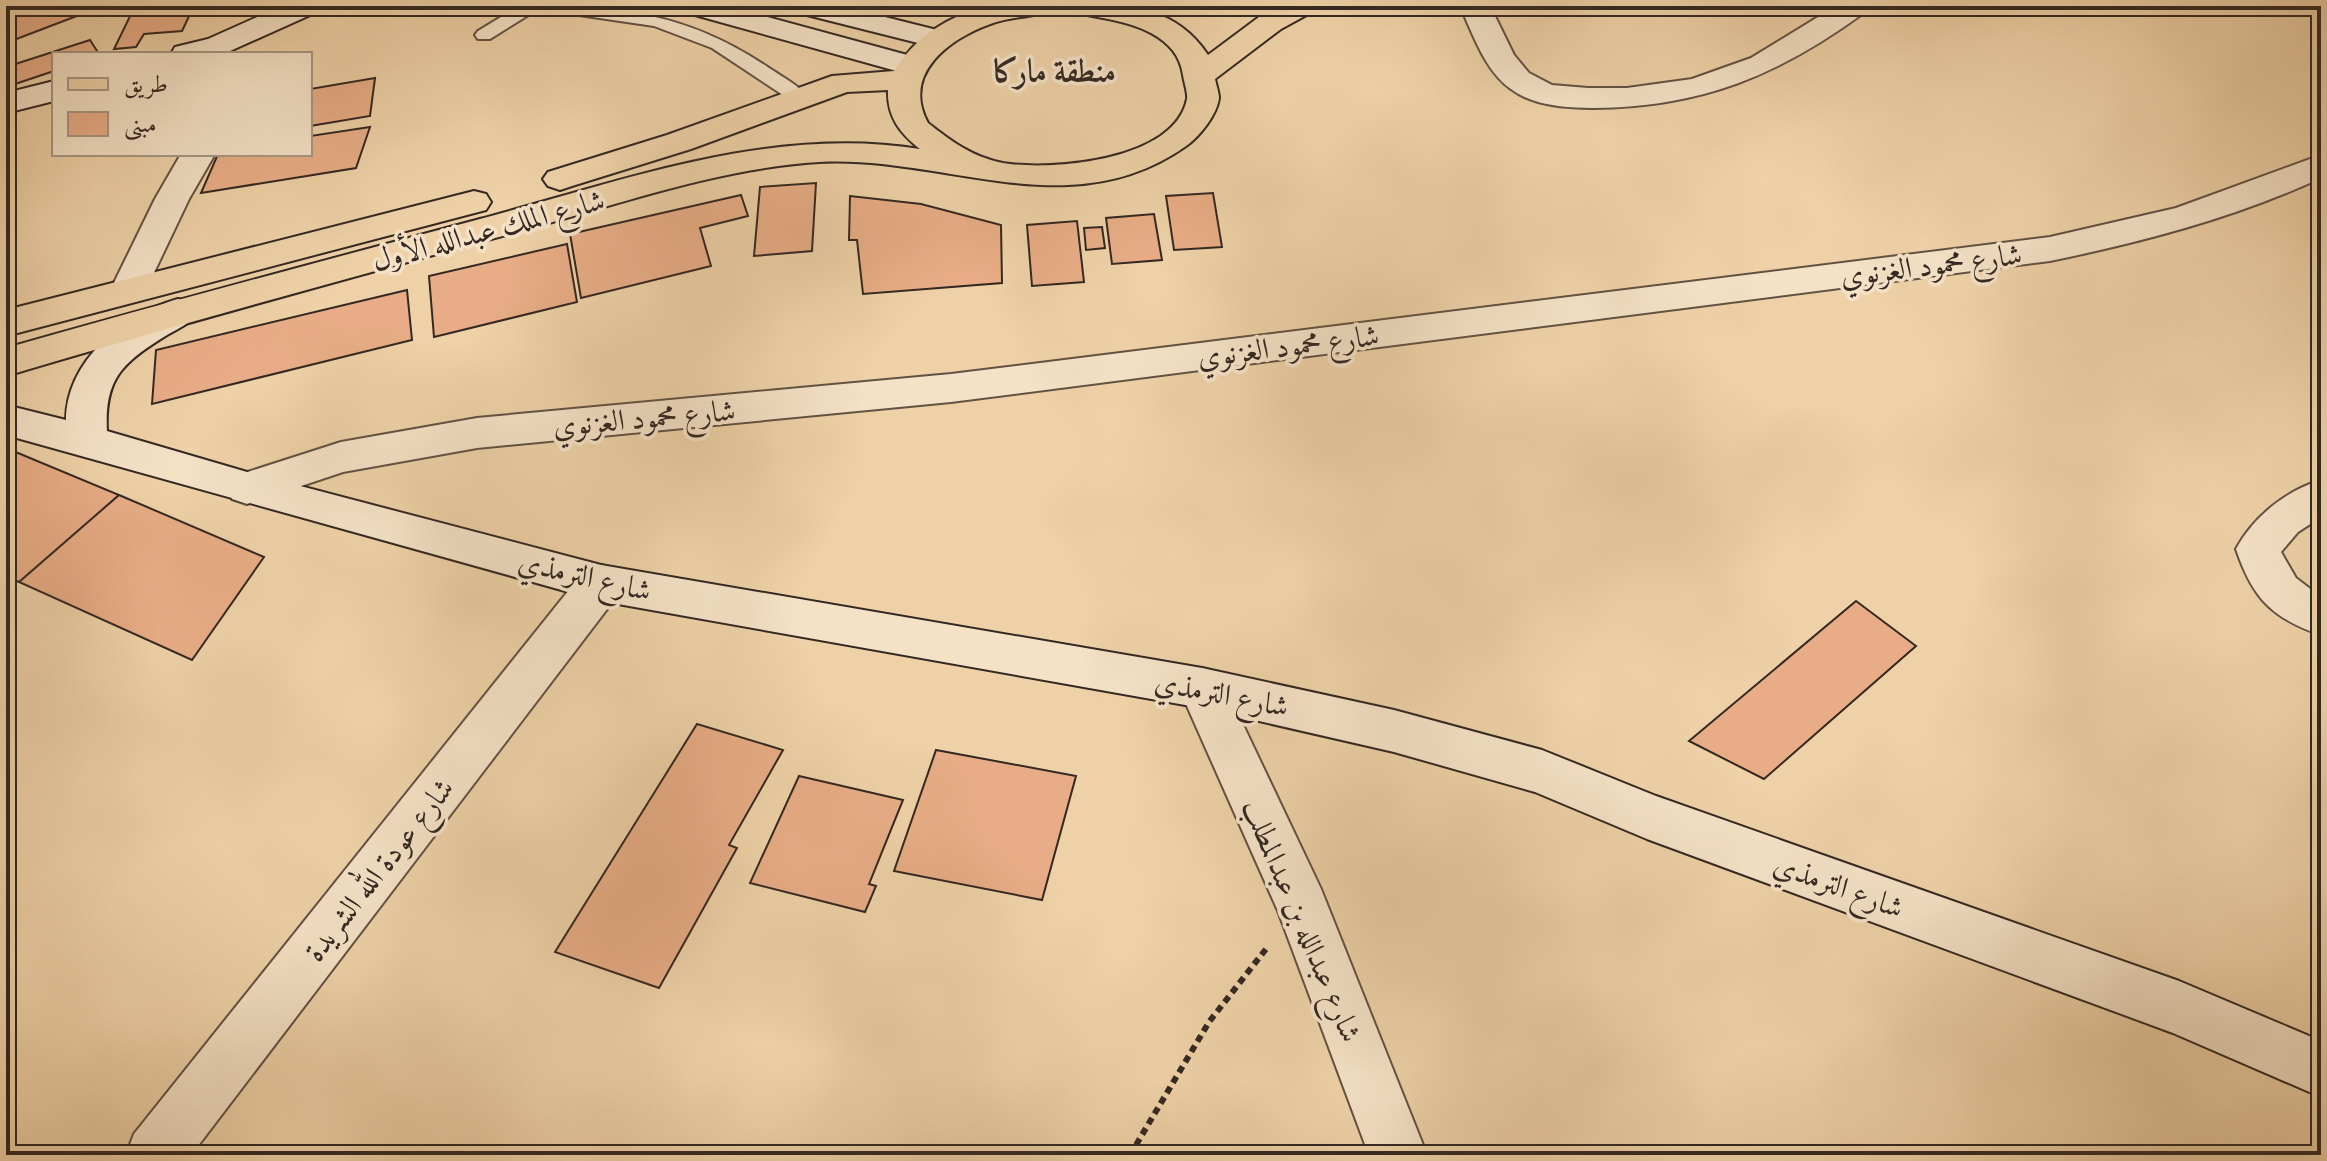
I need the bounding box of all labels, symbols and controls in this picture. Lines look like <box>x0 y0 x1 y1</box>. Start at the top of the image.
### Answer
district label: منطقة ماركا <box>994 47 1116 94</box>
legend <box>52 52 312 156</box>
text: طريق <box>124 66 168 101</box>
text: مبنى <box>124 106 157 141</box>
street label: شارع الملك عبدالله الأول <box>367 177 610 285</box>
street label: شارع محمود الغزنوي <box>1837 231 2025 301</box>
street label: شارع محمود الغزنوي <box>1194 312 1382 382</box>
street label: شارع محمود الغزنوي <box>551 387 737 451</box>
street label: شارع الترمذي <box>513 538 656 616</box>
street label: شارع الترمذي <box>1150 658 1293 731</box>
street label: شارع عودة الله الشريدة <box>292 768 467 973</box>
street label: شارع عبدالله بن عبدالمطلب <box>1228 792 1374 1050</box>
street label: شارع الترمذي <box>1766 841 1910 933</box>

